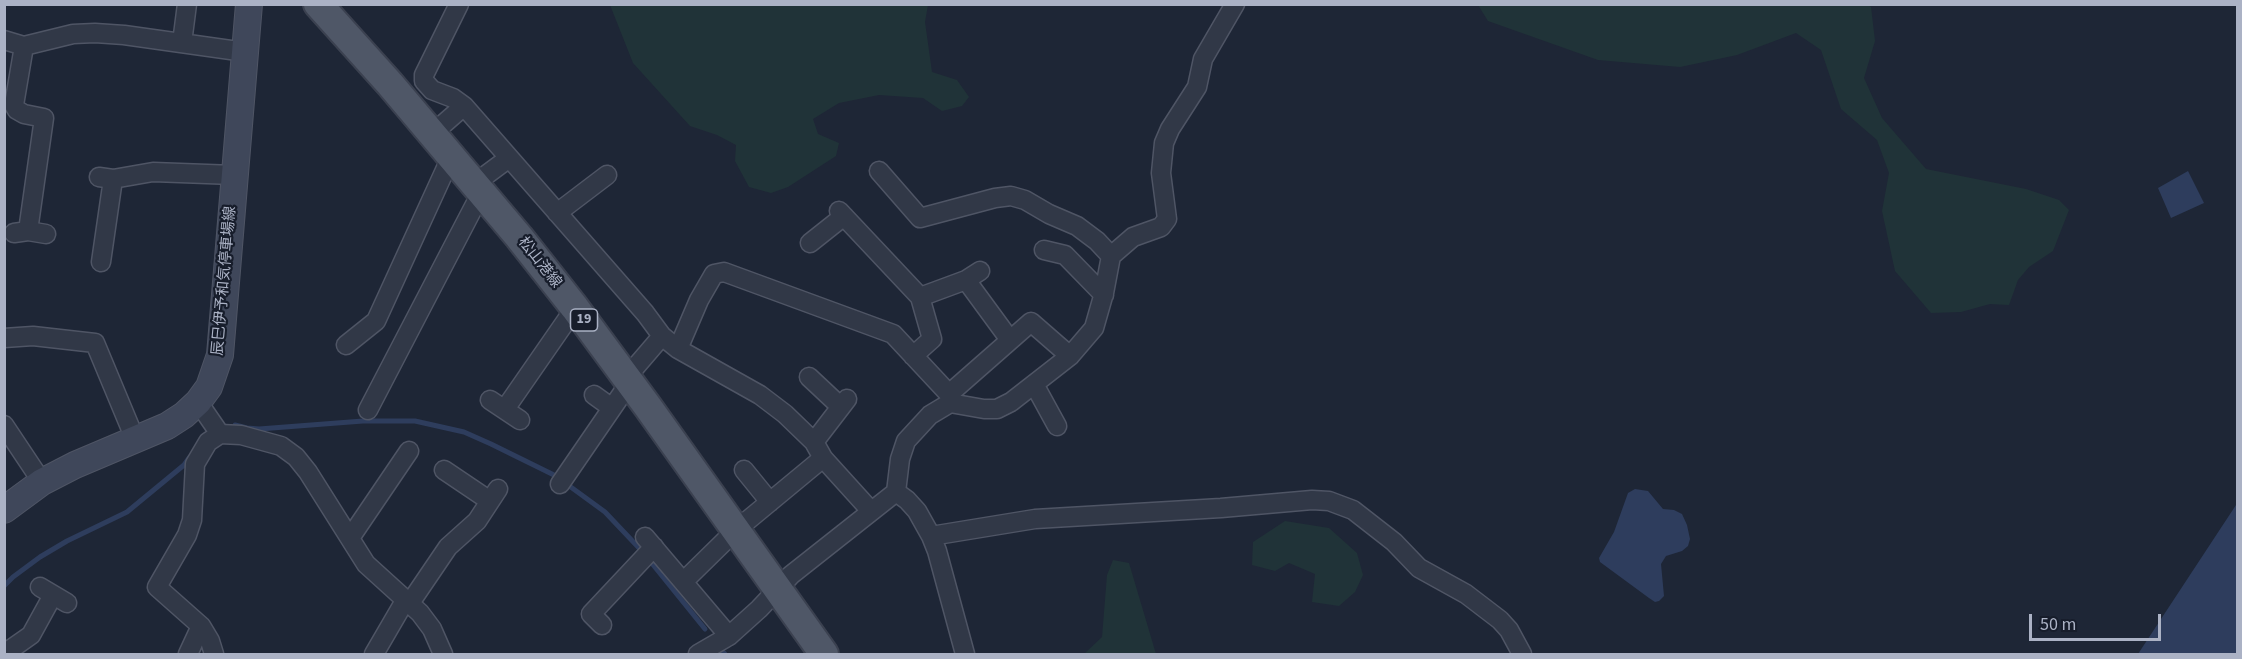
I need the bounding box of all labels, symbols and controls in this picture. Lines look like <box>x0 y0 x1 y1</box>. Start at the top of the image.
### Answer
street label: 辰巳伊予和気停車場線 <box>209 206 241 356</box>
street label: 松山港線 <box>513 234 565 292</box>
road number: 19 <box>570 309 598 331</box>
scale bar <box>2032 602 2164 640</box>
text: 50 m <box>2040 612 2076 637</box>

